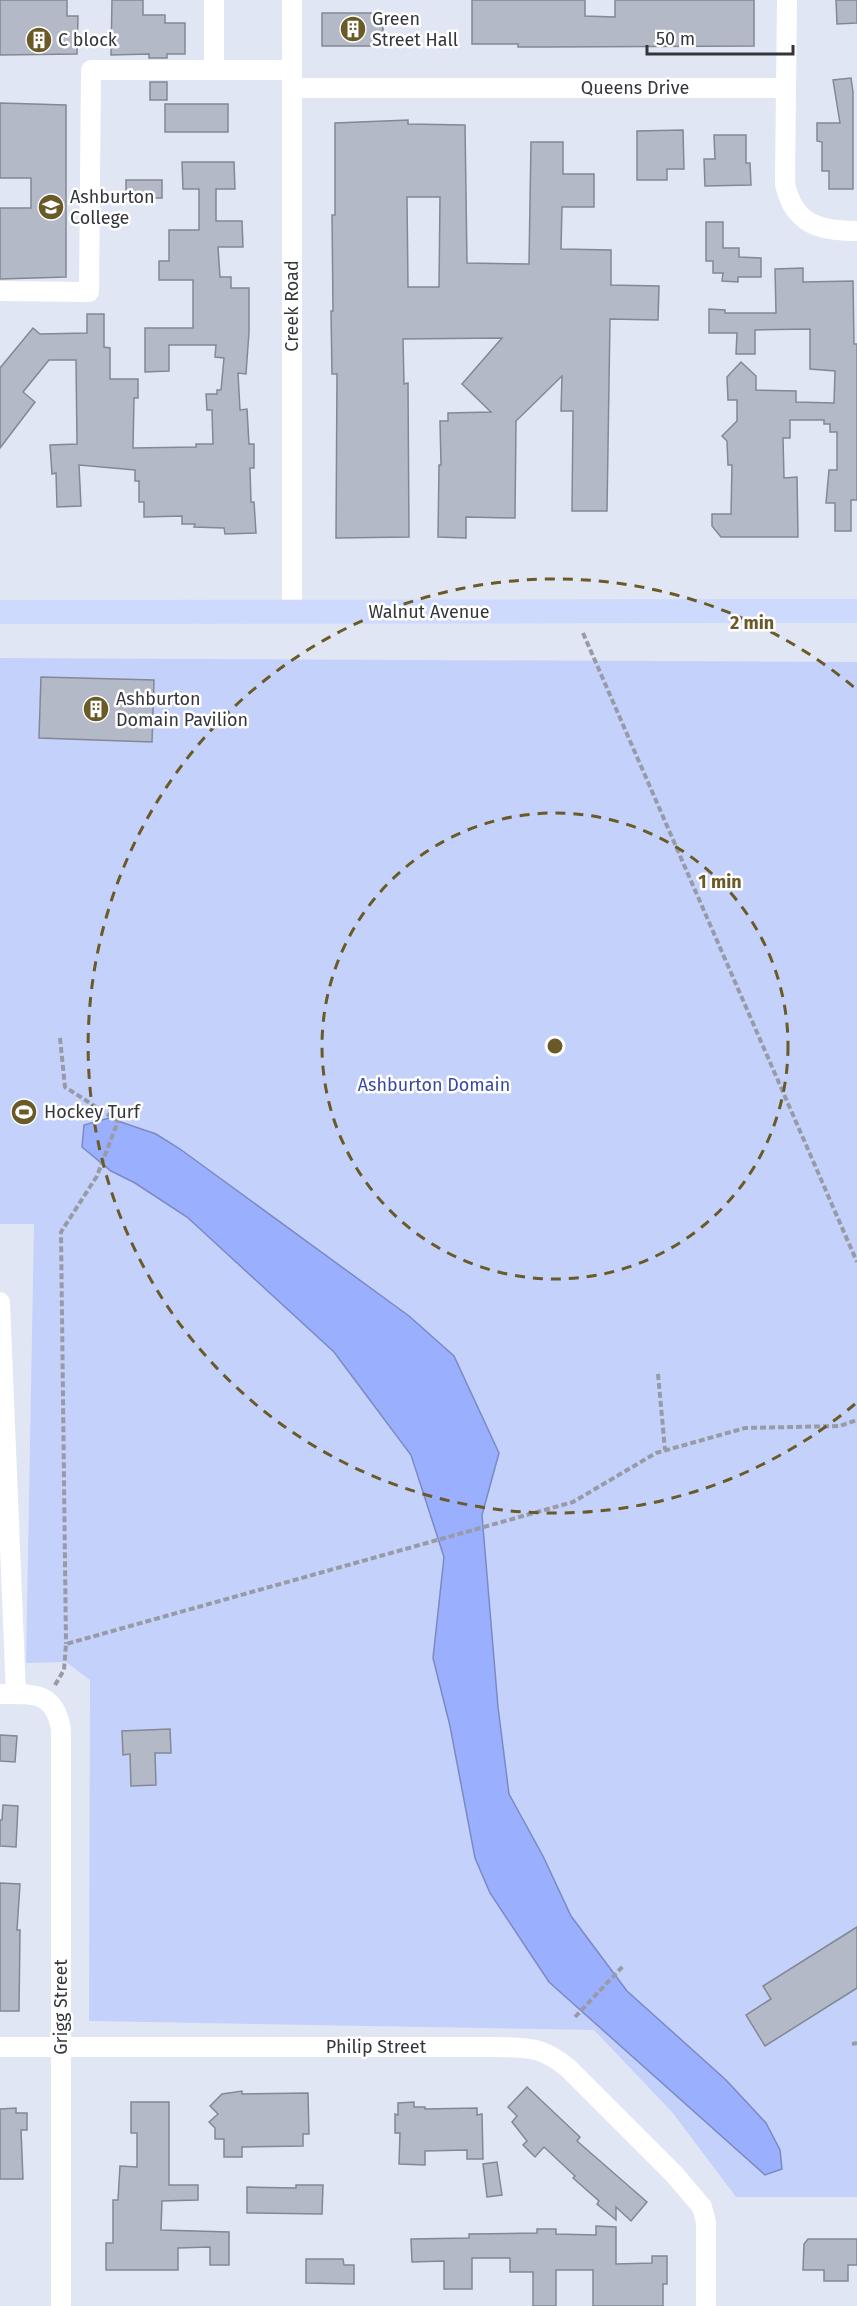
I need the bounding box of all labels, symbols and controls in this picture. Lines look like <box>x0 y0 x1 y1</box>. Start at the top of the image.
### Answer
place label: Green Street Hall <box>372 8 458 51</box>
building icon: Green Street Hall <box>338 14 368 44</box>
scale bar <box>647 18 792 56</box>
building icon: C block <box>24 25 54 55</box>
text: 50 m <box>656 28 695 50</box>
place label: C block <box>58 29 118 51</box>
street label: Queens Drive <box>581 77 689 99</box>
place label: Ashburton College <box>70 186 155 229</box>
school or university icon: Ashburton College <box>36 192 66 222</box>
street label: Creek Road <box>281 260 303 352</box>
street label: Walnut Avenue <box>368 601 490 623</box>
text: 2 min <box>730 612 774 634</box>
place label: Ashburton Domain Pavilion <box>116 688 248 731</box>
building icon: Ashburton Domain Pavilion <box>81 694 111 724</box>
text: 1 min <box>698 871 742 893</box>
centre of rings <box>545 1036 565 1056</box>
park label: Ashburton Domain <box>358 1074 510 1096</box>
sports icon: Hockey Turf <box>9 1097 39 1127</box>
place label: Hockey Turf <box>44 1101 142 1123</box>
street label: Grigg Street <box>50 1959 72 2055</box>
street label: Philip Street <box>326 2036 427 2058</box>

